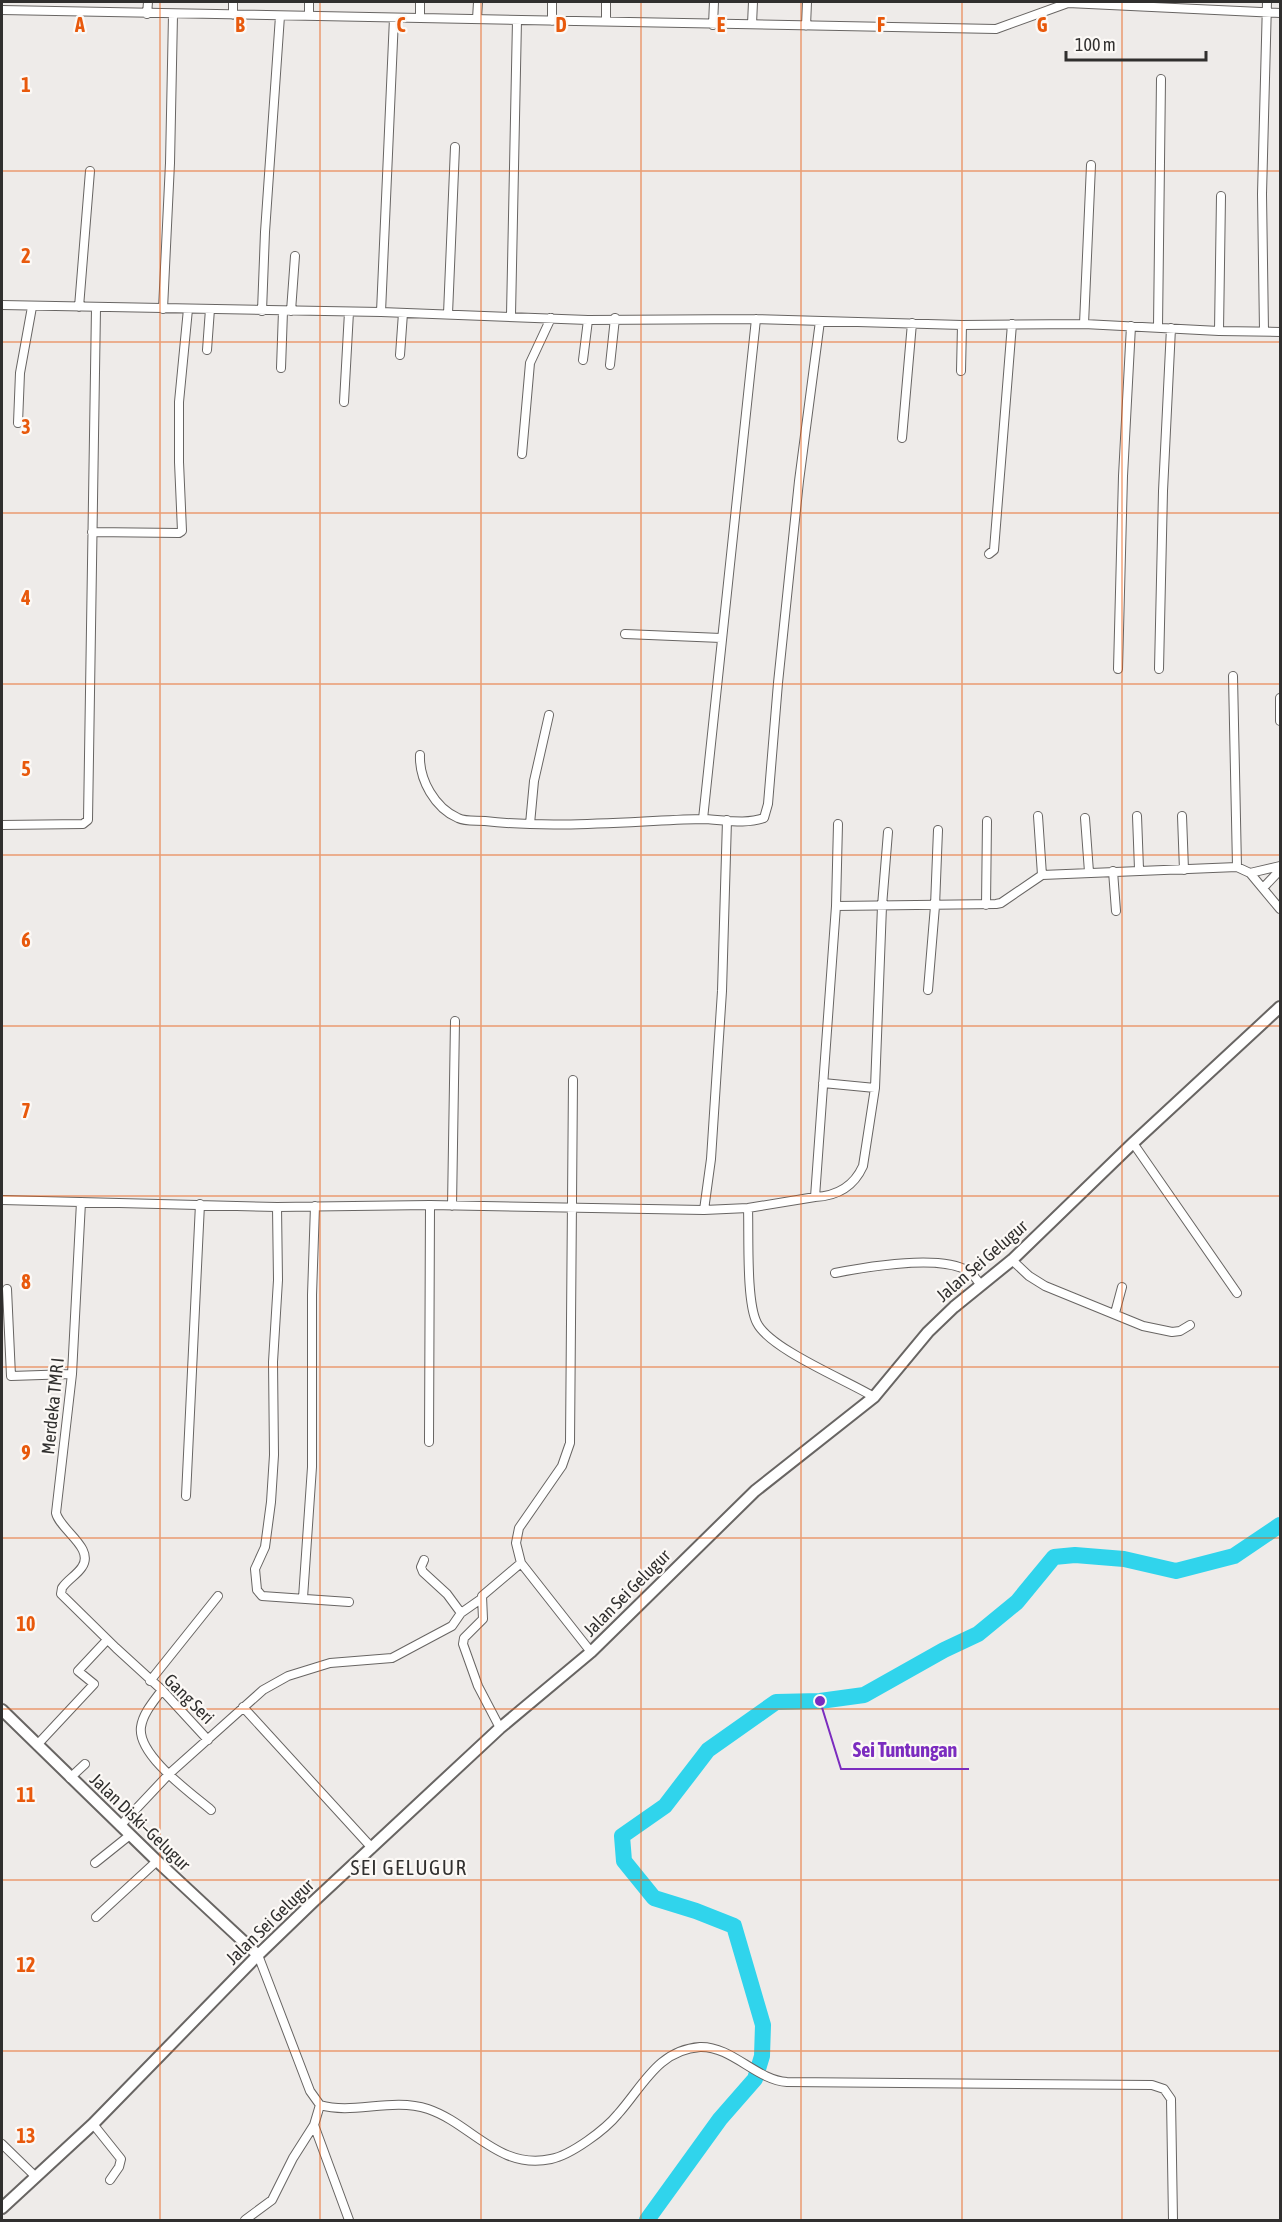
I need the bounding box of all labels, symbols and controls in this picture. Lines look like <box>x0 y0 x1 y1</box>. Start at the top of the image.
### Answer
text: A <box>74 13 85 36</box>
text: B <box>235 13 245 36</box>
text: C <box>397 13 406 36</box>
text: D <box>555 13 567 36</box>
text: E <box>717 13 726 36</box>
text: F <box>877 13 885 36</box>
text: G <box>1037 13 1048 36</box>
scale bar <box>1066 24 1206 62</box>
text: 100 m <box>1075 34 1116 55</box>
text: 1 <box>21 73 31 96</box>
text: 2 <box>21 244 31 267</box>
text: 3 <box>21 415 31 438</box>
text: 4 <box>20 586 31 609</box>
text: 5 <box>21 757 31 780</box>
text: 6 <box>21 928 31 951</box>
text: 7 <box>21 1099 31 1122</box>
street label: Jalan Sei Gelugur <box>932 1215 1032 1306</box>
text: 8 <box>21 1270 31 1293</box>
street label: Merdeka TMR I <box>37 1357 68 1455</box>
text: 9 <box>21 1441 31 1464</box>
street label: Jalan Sei Gelugur <box>579 1545 675 1640</box>
text: 10 <box>17 1612 35 1635</box>
street label: Gang Seri <box>160 1669 219 1728</box>
callout: Sei Tuntungan <box>841 1731 969 1769</box>
text: Sei Tuntungan <box>853 1738 957 1761</box>
street label: Jalan Diski–Gelugur <box>86 1769 195 1875</box>
text: 11 <box>17 1783 35 1806</box>
district label: SEI GELUGUR <box>350 1855 468 1879</box>
street label: Jalan Sei Gelugur <box>221 1874 318 1969</box>
text: 12 <box>17 1953 35 1976</box>
text: 13 <box>17 2124 35 2147</box>

